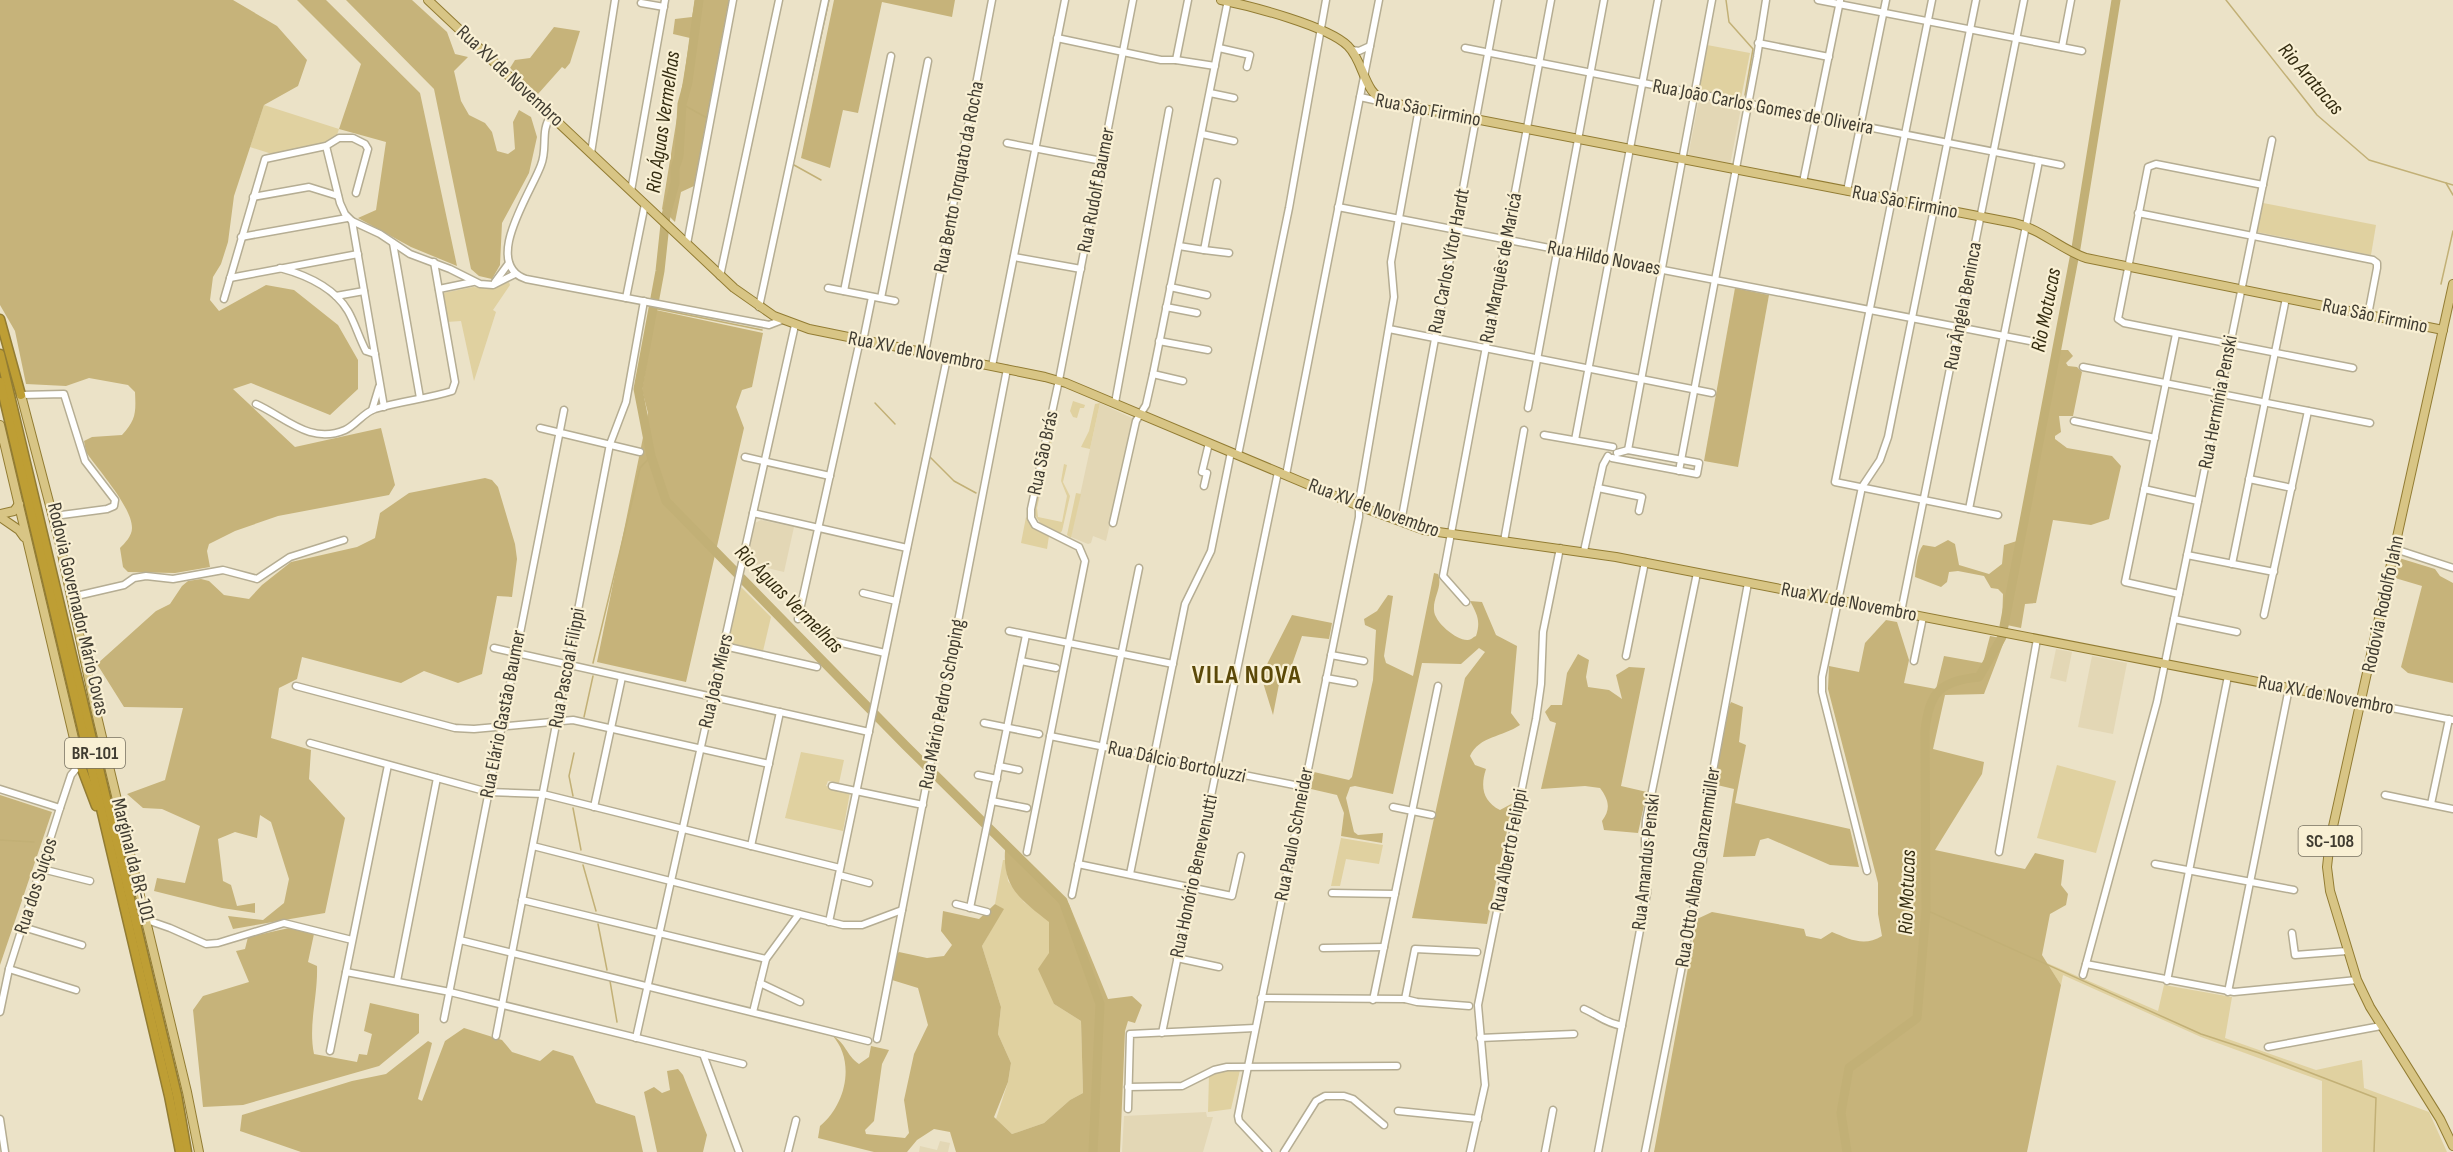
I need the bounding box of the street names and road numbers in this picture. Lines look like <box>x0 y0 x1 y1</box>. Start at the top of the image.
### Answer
street label: Rua XV de Novembro <box>451 20 569 132</box>
street label: Rua João Carlos Gomes de Oliveira <box>1651 74 1875 140</box>
street label: Rua Bento Torquato da Rocha <box>929 79 989 275</box>
street label: Rua São Firmino <box>1373 88 1483 132</box>
street label: Rua Rudolf Baumer <box>1072 125 1120 255</box>
street label: Rua São Firmino <box>1850 180 1960 224</box>
street label: Rua Carlos Vítor Hardt <box>1423 186 1475 336</box>
street label: Rua Marquês de Maricá <box>1475 191 1527 345</box>
street label: Rua Hildo Novaes <box>1545 235 1663 281</box>
street label: Rua Ângela Beninca <box>1939 240 1987 372</box>
street label: Rua São Firmino <box>2320 293 2430 339</box>
street label: Rua XV de Novembro <box>846 326 986 376</box>
street label: Rua Hermínia Penski <box>2193 333 2243 471</box>
street label: Rua São Brás <box>1022 409 1064 497</box>
street label: Rua XV de Novembro <box>1305 473 1443 543</box>
street label: Rodovia Governador Mário Covas <box>42 500 114 718</box>
street label: Rodovia Rodolfo Jahn <box>2357 533 2409 675</box>
street label: Rua XV de Novembro <box>1779 577 1919 627</box>
street label: Rua Pascoal Filippi <box>544 606 590 730</box>
street label: Rua Mário Pedro Schoping <box>914 617 970 791</box>
street label: Rua Elário Gastão Baumer <box>475 628 531 800</box>
street label: Rua João Miers <box>693 631 739 731</box>
street label: Rua XV de Novembro <box>2256 670 2396 720</box>
street label: Rua Dálcio Bortoluzzi <box>1106 736 1248 788</box>
road number: BR-101 <box>65 738 125 768</box>
street label: Rua Paulo Schneider <box>1269 765 1319 903</box>
street label: Rua Otto Albano Ganzenmüller <box>1670 765 1726 969</box>
street label: Rua Alberto Felippi <box>1485 787 1533 913</box>
street label: Rua Honório Benevenutti <box>1165 792 1223 960</box>
street label: Rua Amandus Penski <box>1627 793 1665 931</box>
street label: Marginal da BR-101 <box>106 796 160 924</box>
road number: SC-108 <box>2298 826 2362 856</box>
street label: Rua dos Suíços <box>9 835 63 937</box>

